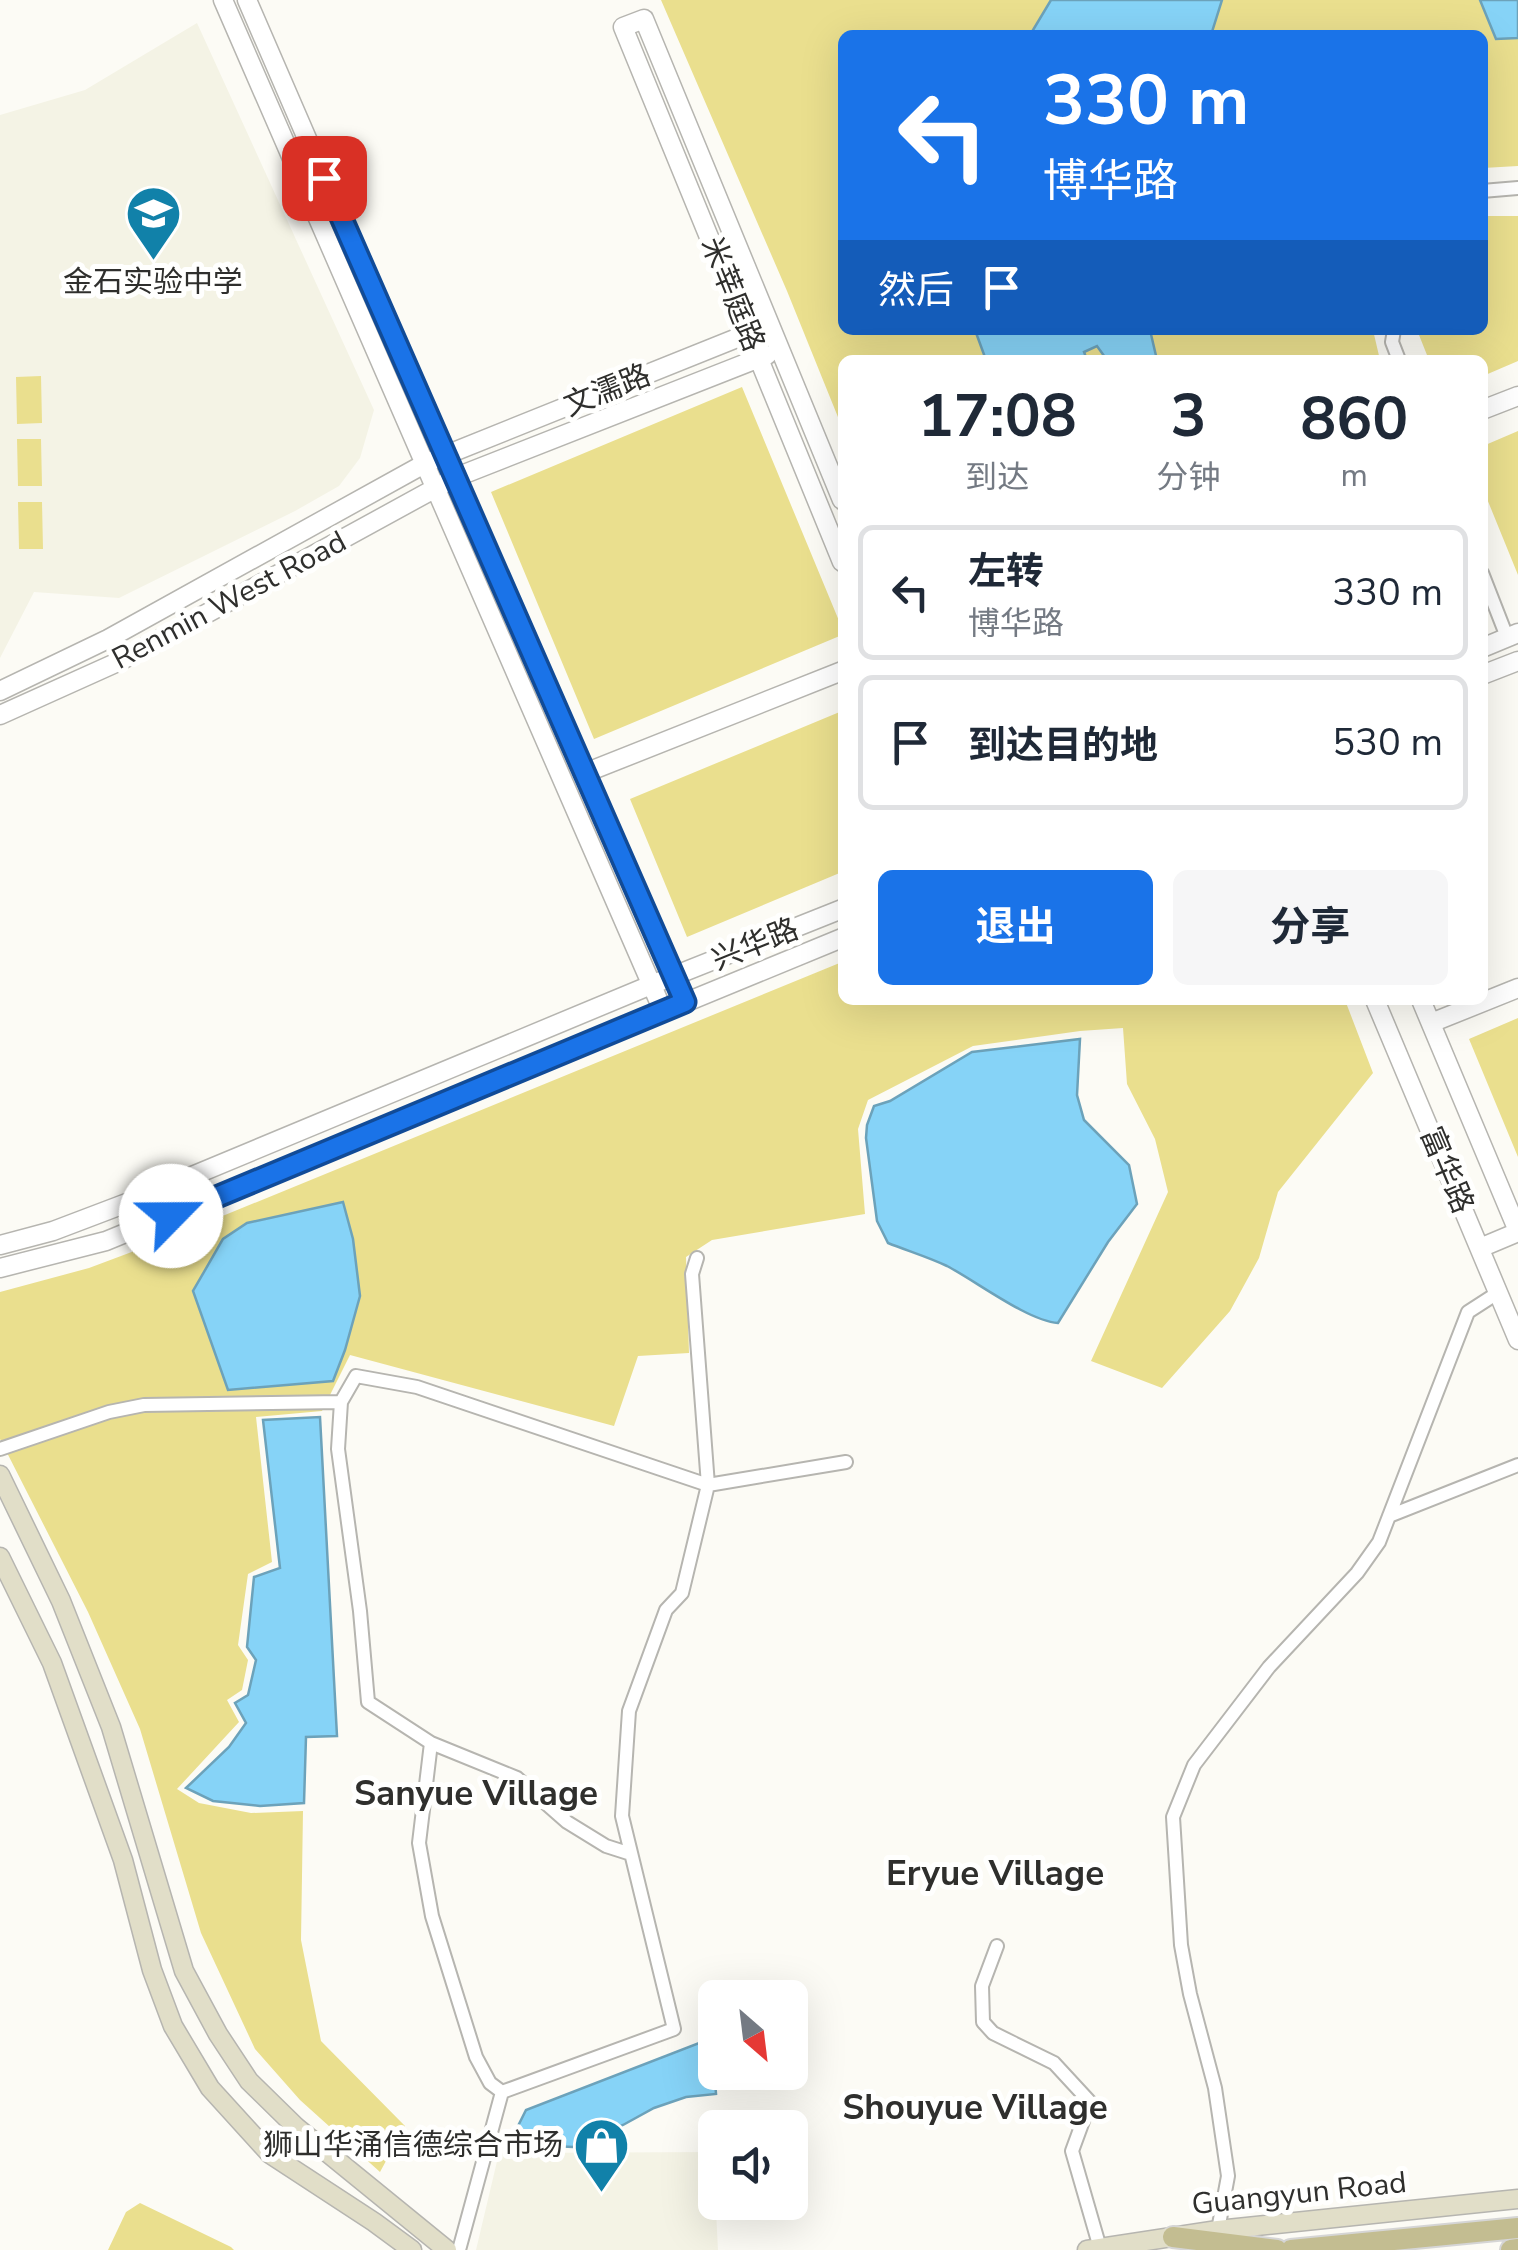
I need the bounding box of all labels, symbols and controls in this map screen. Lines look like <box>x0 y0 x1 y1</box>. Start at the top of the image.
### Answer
text: 330 m <box>1043 53 1249 149</box>
icon: left <box>878 70 1008 200</box>
pin <box>282 136 367 221</box>
icon: arrive <box>297 151 352 206</box>
text: 博华路 <box>1043 151 1178 212</box>
school or university icon: 金石实验中学 <box>123 184 183 263</box>
street label: 米莘庭路 <box>691 231 774 357</box>
icon: arrive <box>974 260 1029 315</box>
place label: 金石实验中学 <box>63 262 243 303</box>
text: 然后 <box>878 265 954 316</box>
street label: 文濡路 <box>558 355 657 426</box>
text: 17:08 <box>918 375 1077 457</box>
text: 3 <box>1170 375 1206 457</box>
text: 860 <box>1300 378 1408 460</box>
text: m <box>1341 454 1368 497</box>
text: 到达 <box>965 456 1029 499</box>
text: 分钟 <box>1156 456 1220 499</box>
street label: Renmin West Road <box>105 521 353 679</box>
text: 左转 <box>968 546 1044 597</box>
icon: left <box>883 565 938 620</box>
text: 330 m <box>1332 567 1443 618</box>
text: 博华路 <box>968 602 1064 645</box>
icon: arrive <box>883 715 938 770</box>
text: 530 m <box>1332 717 1443 768</box>
text: 到达目的地 <box>968 720 1158 771</box>
button: 退出 <box>878 870 1153 985</box>
button: 分享 <box>1173 870 1448 985</box>
street label: 兴华路 <box>706 909 805 980</box>
street label: 富华路 <box>1410 1121 1483 1220</box>
position arrow <box>119 1164 223 1268</box>
district label: Sanyue Village <box>354 1770 598 1817</box>
district label: Eryue Village <box>886 1850 1104 1897</box>
north arrow <box>698 1980 808 2090</box>
map controls <box>698 1980 808 2220</box>
district label: Shouyue Village <box>842 2084 1108 2131</box>
button: sound <box>698 2110 808 2220</box>
shop icon: 狮山华涌信德综合市场 <box>572 2115 632 2194</box>
place label: 狮山华涌信德综合市场 <box>263 2125 563 2166</box>
street label: Guangyun Road <box>1190 2162 1409 2225</box>

